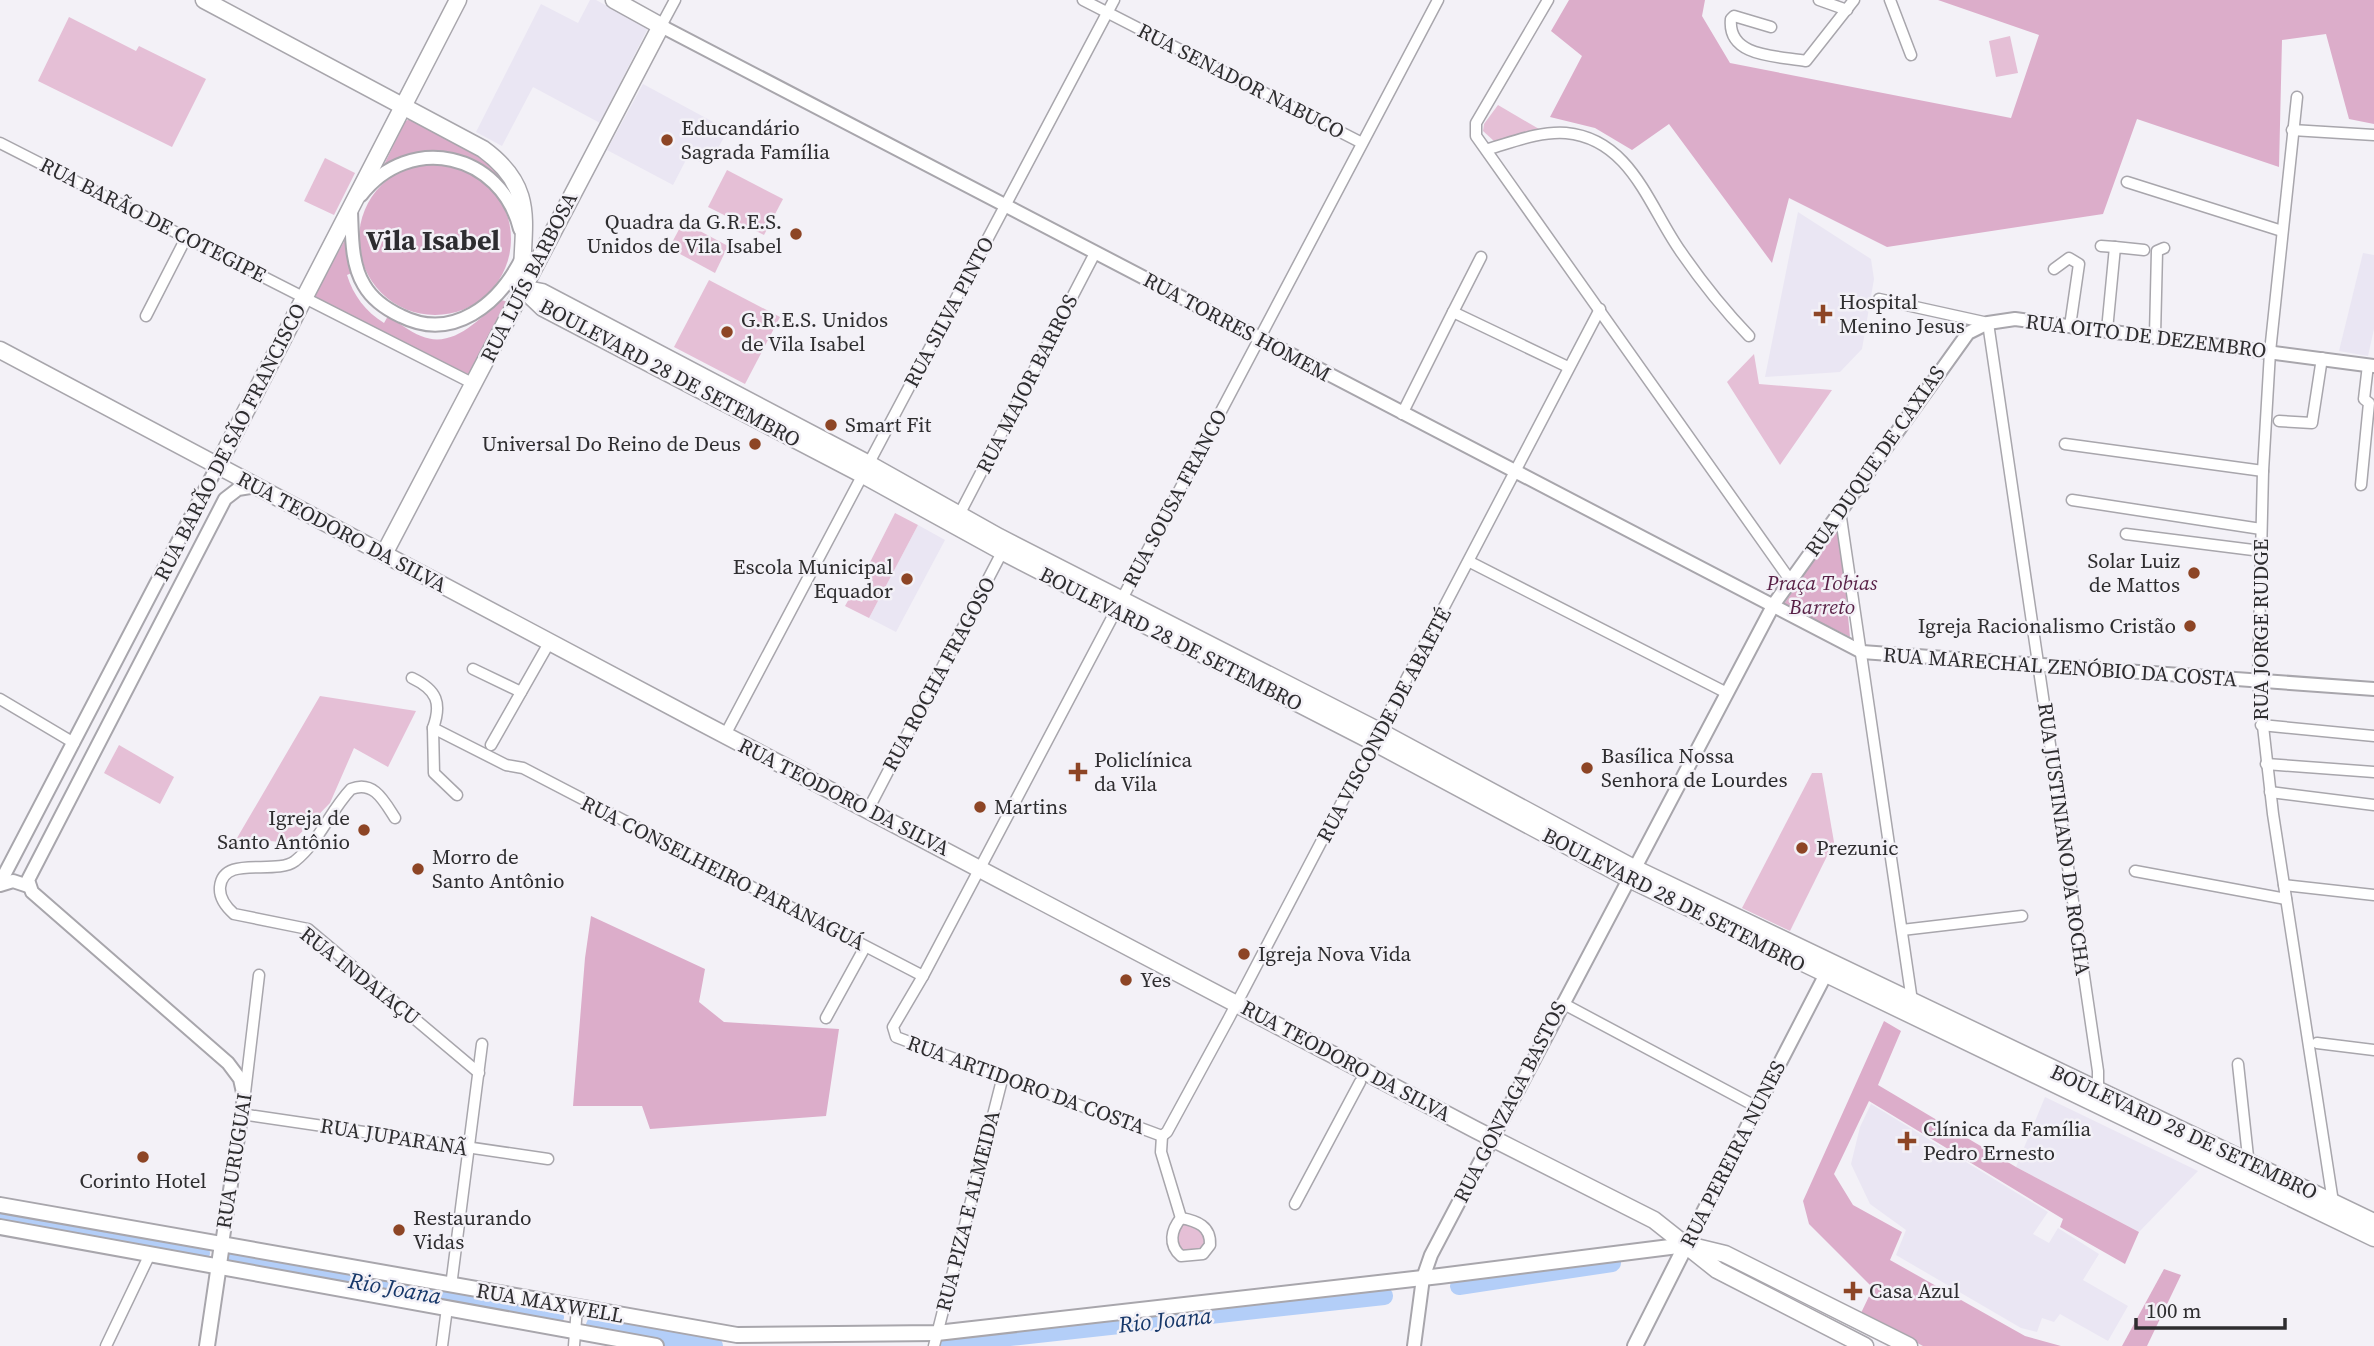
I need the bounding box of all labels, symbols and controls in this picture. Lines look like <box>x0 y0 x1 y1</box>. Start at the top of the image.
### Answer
street label: RUA SENADOR NABUCO <box>1133 16 1350 145</box>
place label: Educandário Sagrada Família <box>681 113 830 166</box>
marker: Educandário Sagrada Família <box>659 132 675 148</box>
street label: RUA BARÃO DE COTEGIPE <box>35 150 271 289</box>
street label: RUA LUÍS BARBOSA <box>473 187 584 367</box>
place label: Quadra da G.R.E.S. Unidos de Vila Isabel <box>587 207 782 260</box>
district label: Vila Isabel <box>366 221 500 259</box>
marker: Quadra da G.R.E.S. Unidos de Vila Isabel <box>788 226 804 242</box>
street label: RUA SILVA PINTO <box>897 231 1001 392</box>
street label: RUA TORRES HOMEM <box>1138 265 1336 388</box>
place label: Hospital Menino Jesus <box>1839 287 1965 340</box>
street label: RUA MAJOR BARROS <box>969 289 1084 478</box>
street label: BOULEVARD 28 DE SETEMBRO <box>535 291 806 454</box>
street label: RUA BARÃO DE SÃO FRANCISCO <box>147 298 312 586</box>
marker: Hospital Menino Jesus <box>1813 304 1833 324</box>
place label: G.R.E.S. Unidos de Vila Isabel <box>741 305 888 358</box>
street label: RUA OITO DE DEZEMBRO <box>2024 306 2268 365</box>
marker: G.R.E.S. Unidos de Vila Isabel <box>719 324 735 340</box>
street label: RUA DUQUE DE CAXIAS <box>1798 360 1951 562</box>
street label: RUA SOUSA FRANCO <box>1115 404 1234 592</box>
place label: Smart Fit <box>845 410 931 439</box>
marker: Smart Fit <box>823 417 839 433</box>
place label: Universal Do Reino de Deus <box>482 429 741 458</box>
marker: Universal Do Reino de Deus <box>747 436 763 452</box>
street label: RUA TEODORO DA SILVA <box>232 464 452 599</box>
street label: RUA JORGE RUDGE <box>2246 539 2275 721</box>
place label: Solar Luiz de Mattos <box>2087 546 2180 599</box>
place label: Escola Municipal Equador <box>733 552 893 605</box>
street label: BOULEVARD 28 DE SETEMBRO <box>1035 559 1308 718</box>
marker: Solar Luiz de Mattos <box>2186 565 2202 581</box>
park label: Praça Tobias Barreto <box>1766 568 1878 621</box>
street label: RUA ROCHA FRAGOSO <box>875 571 1002 776</box>
marker: Escola Municipal Equador <box>899 571 915 587</box>
street label: RUA VISCONDE DE ABAETÉ <box>1309 602 1458 847</box>
place label: Igreja Racionalismo Cristão <box>1918 611 2176 640</box>
marker: Igreja Racionalismo Cristão <box>2182 618 2198 634</box>
street label: RUA MARECHAL ZENÓBIO DA COSTA <box>1882 640 2238 693</box>
street label: RUA JUSTINIANO DA ROCHA <box>2031 701 2098 977</box>
street label: RUA TEODORO DA SILVA <box>734 731 955 863</box>
place label: Basílica Nossa Senhora de Lourdes <box>1601 741 1788 794</box>
place label: Policlínica da Vila <box>1094 745 1193 798</box>
marker: Basílica Nossa Senhora de Lourdes <box>1579 760 1595 776</box>
marker: Policlínica da Vila <box>1068 762 1088 782</box>
street label: RUA CONSELHEIRO PARANAGUÁ <box>576 788 870 957</box>
place label: Martins <box>994 792 1067 821</box>
marker: Martins <box>972 799 988 815</box>
place label: Igreja de Santo Antônio <box>217 803 350 856</box>
street label: BOULEVARD 28 DE SETEMBRO <box>1538 820 1811 979</box>
marker: Igreja de Santo Antônio <box>356 822 372 838</box>
place label: Prezunic <box>1816 833 1899 862</box>
marker: Prezunic <box>1794 840 1810 856</box>
place label: Morro de Santo Antônio <box>432 842 565 895</box>
marker: Morro de Santo Antônio <box>410 861 426 877</box>
street label: RUA INDAIAÇU <box>294 920 426 1032</box>
place label: Igreja Nova Vida <box>1258 939 1411 968</box>
marker: Igreja Nova Vida <box>1236 946 1252 962</box>
place label: Yes <box>1140 965 1171 994</box>
marker: Yes <box>1118 972 1134 988</box>
street label: RUA TEODORO DA SILVA <box>1236 993 1456 1128</box>
street label: RUA GONZAGA BASTOS <box>1446 996 1573 1208</box>
street label: RUA ARTIDORO DA COSTA <box>903 1028 1149 1141</box>
street label: RUA PEREIRA NUNES <box>1673 1055 1792 1252</box>
street label: BOULEVARD 28 DE SETEMBRO <box>2046 1057 2322 1206</box>
street label: RUA URUGUAI <box>208 1091 259 1231</box>
street label: RUA PIZA E ALMEIDA <box>928 1107 1007 1315</box>
street label: RUA JUPARANÃ <box>318 1111 470 1162</box>
place label: Clínica da Família Pedro Ernesto <box>1923 1114 2091 1167</box>
marker: Clínica da Família Pedro Ernesto <box>1897 1131 1917 1151</box>
marker: Corinto Hotel <box>135 1149 151 1165</box>
place label: Corinto Hotel <box>80 1166 206 1195</box>
place label: Restaurando Vidas <box>413 1203 531 1256</box>
marker: Restaurando Vidas <box>391 1222 407 1238</box>
water label: Rio Joana <box>345 1264 444 1312</box>
street label: RUA MAXWELL <box>474 1275 626 1330</box>
place label: Casa Azul <box>1869 1276 1960 1305</box>
marker: Casa Azul <box>1843 1281 1863 1301</box>
scale bar <box>2136 1286 2285 1330</box>
text: 100 m <box>2146 1296 2201 1325</box>
water label: Rio Joana <box>1116 1299 1213 1341</box>

